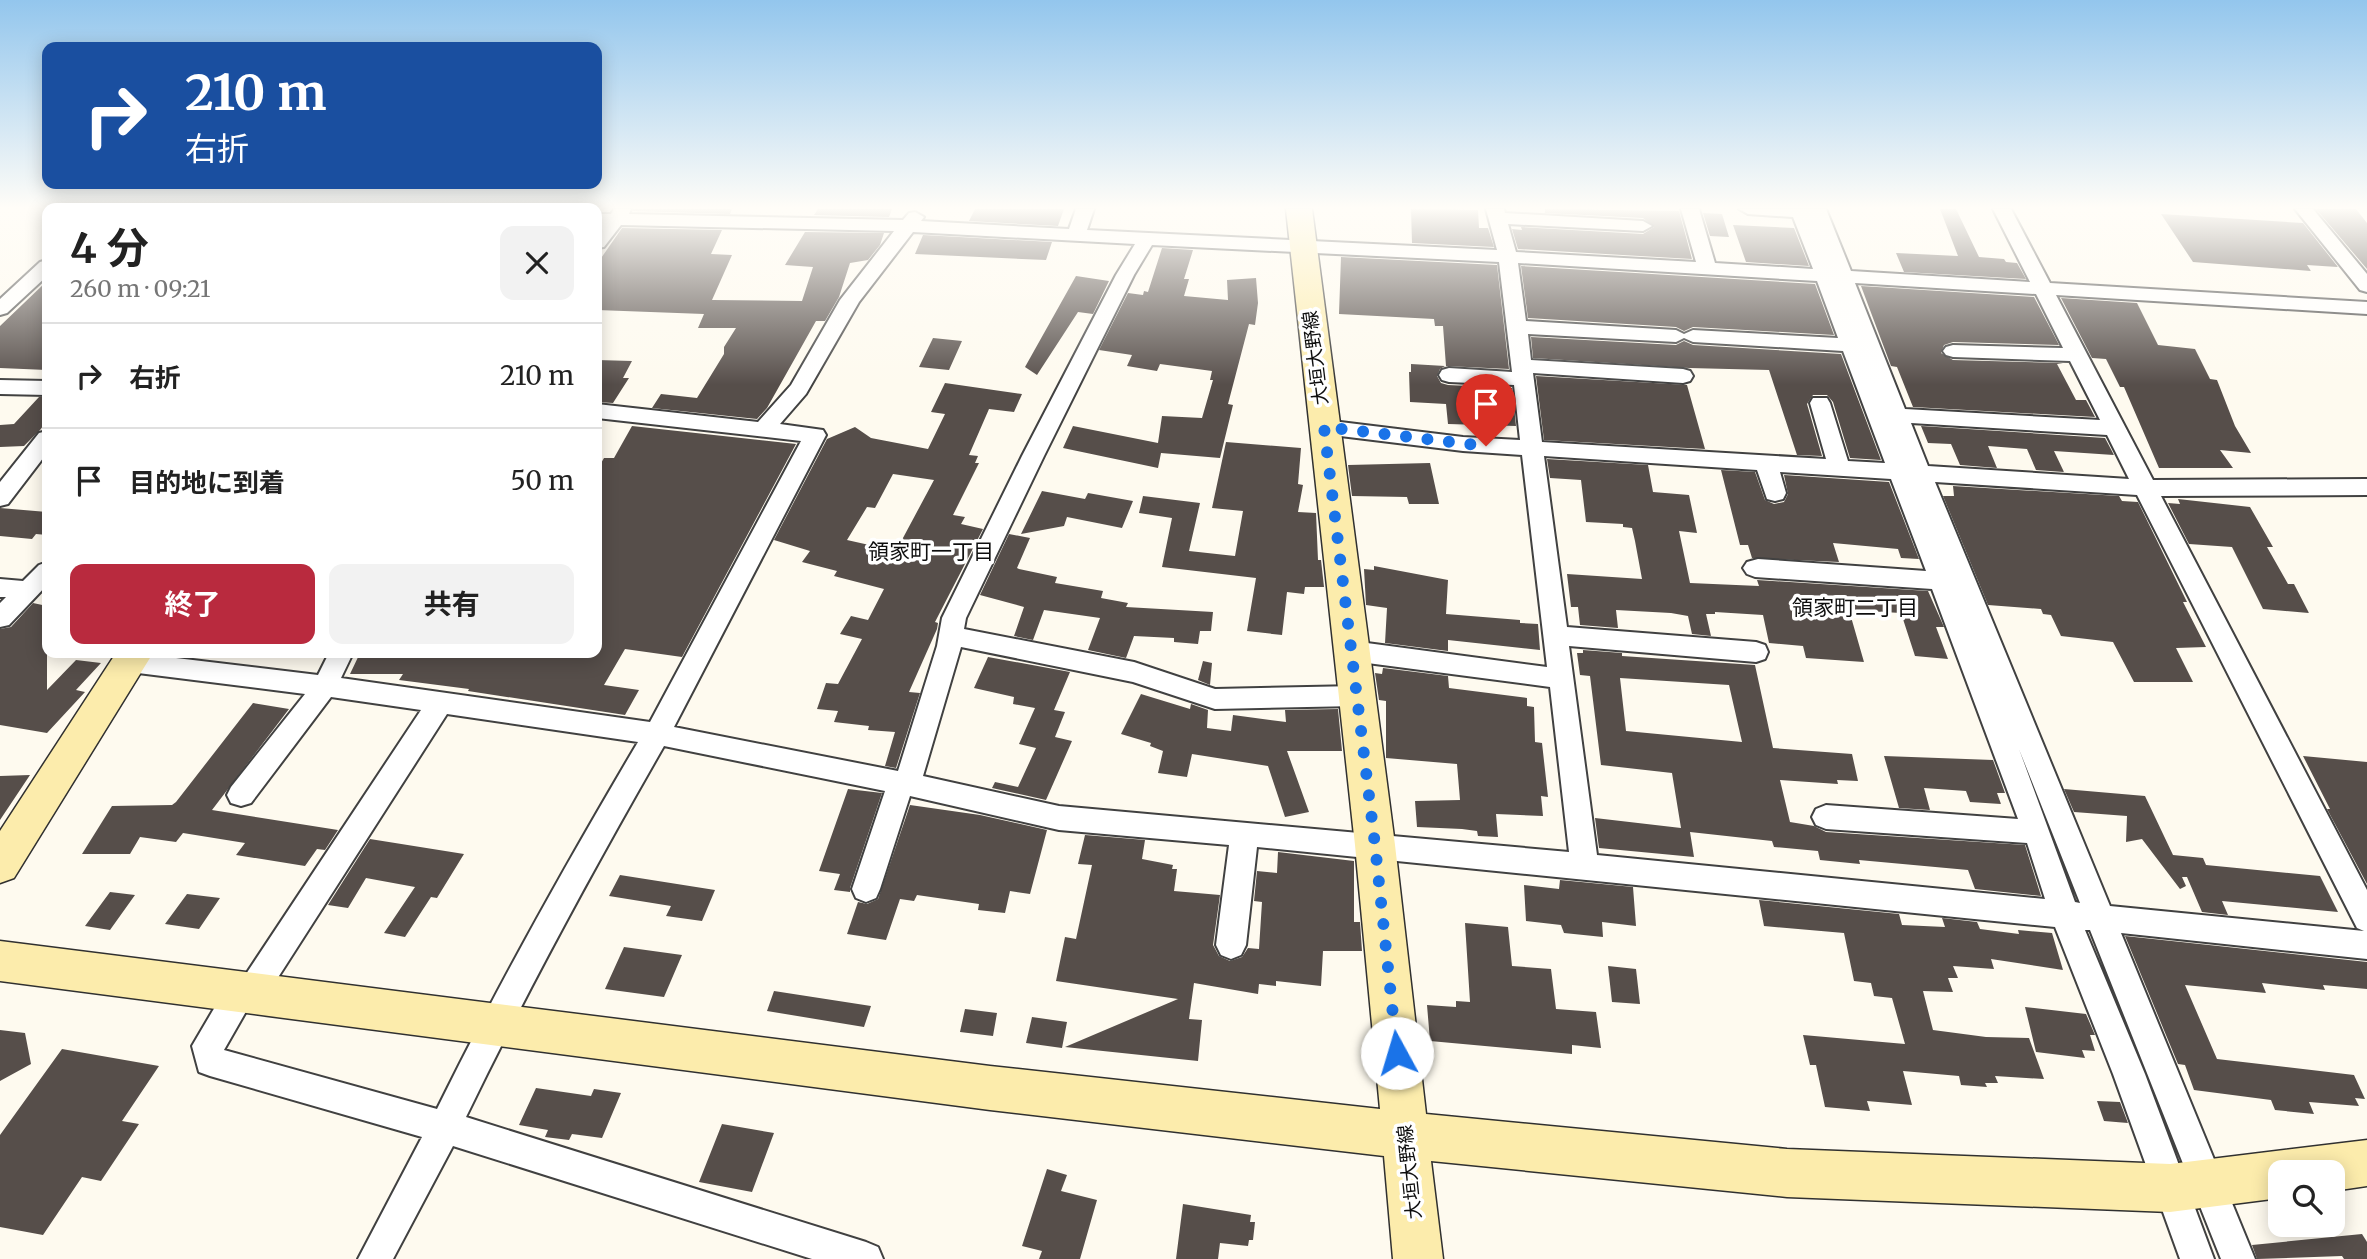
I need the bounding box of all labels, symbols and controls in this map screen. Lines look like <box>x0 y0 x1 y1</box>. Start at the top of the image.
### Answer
text: 210 m <box>185 62 326 123</box>
icon: right <box>70 70 161 161</box>
text: 右折 <box>185 129 249 169</box>
text: 4 分 <box>70 222 149 274</box>
button: close <box>500 226 574 300</box>
text: 260 m · 09:21 <box>70 274 210 303</box>
street label: 大垣大野線 <box>1297 309 1333 407</box>
icon: right <box>70 357 108 395</box>
text: 210 m <box>500 359 574 392</box>
text: 右折 <box>129 361 181 394</box>
pin <box>1456 374 1516 446</box>
icon: arrive <box>1467 385 1505 423</box>
icon: arrive <box>70 462 108 500</box>
text: 50 m <box>510 464 574 497</box>
text: 目的地に到着 <box>129 466 285 499</box>
district label: 領家町一丁目 <box>868 538 994 565</box>
button: 終了 <box>70 564 315 644</box>
button: 共有 <box>329 564 574 644</box>
district label: 領家町二丁目 <box>1792 594 1918 621</box>
position arrow <box>1360 1016 1434 1090</box>
street label: 大垣大野線 <box>1392 1123 1426 1221</box>
map controls <box>2268 1160 2345 1237</box>
button: search <box>2268 1160 2345 1237</box>

